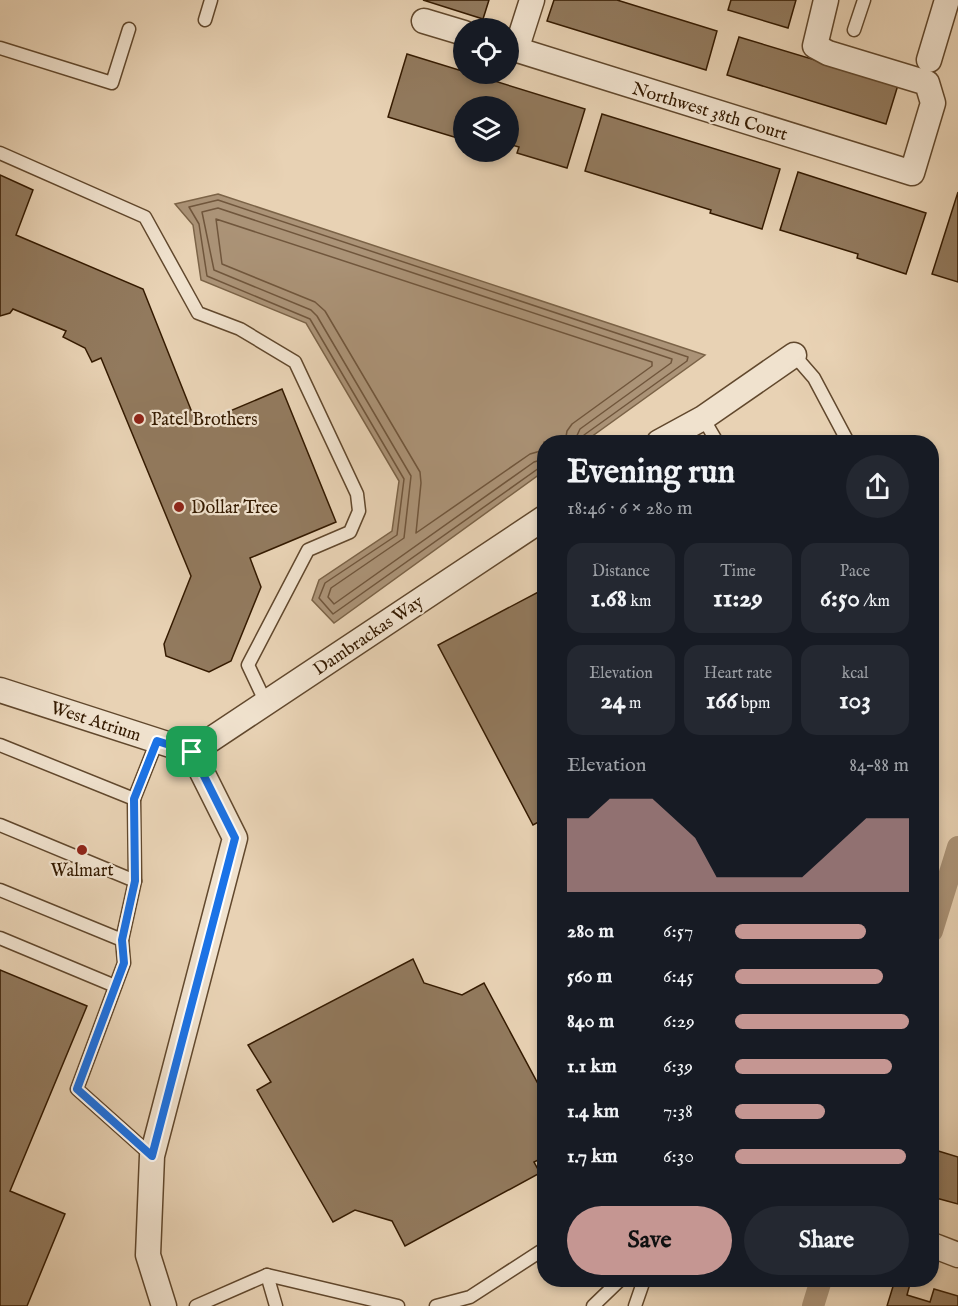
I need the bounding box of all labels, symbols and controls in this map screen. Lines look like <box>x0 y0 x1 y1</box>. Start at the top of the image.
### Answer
map controls <box>453 18 519 162</box>
button: locate <box>453 18 519 84</box>
street label: Northwest 38th Court <box>629 78 790 147</box>
button: layers <box>453 96 519 162</box>
place label: Patel Brothers <box>151 409 258 432</box>
marker: Patel Brothers <box>132 412 146 426</box>
text: Evening run <box>567 452 735 494</box>
button: share <box>846 455 909 518</box>
text: 18:46 · 6 × 280 m <box>567 496 693 521</box>
place label: Dollar Tree <box>191 497 278 520</box>
marker: Dollar Tree <box>172 500 186 514</box>
text: Distance <box>592 562 650 582</box>
text: Time <box>720 562 756 582</box>
text: Pace <box>840 562 870 582</box>
text: 1.68 <box>591 582 627 615</box>
text: 11:29 <box>713 582 763 615</box>
text: 6:50 <box>820 582 860 615</box>
street label: Dambrackas Way <box>309 591 428 682</box>
text: km <box>627 592 651 612</box>
text: /km <box>860 592 890 612</box>
text: Elevation <box>589 664 653 684</box>
text: Heart rate <box>704 664 772 684</box>
text: kcal <box>842 664 868 684</box>
text: 24 <box>601 684 626 717</box>
text: 166 <box>706 684 737 717</box>
text: 103 <box>839 684 871 717</box>
text: m <box>626 694 641 714</box>
text: bpm <box>737 694 770 714</box>
street label: West Atrium <box>47 697 144 748</box>
pin <box>166 726 217 777</box>
icon: arrive <box>175 735 208 768</box>
text: Elevation <box>567 753 646 778</box>
text: 84–88 m <box>849 753 909 778</box>
marker: Walmart <box>75 843 89 857</box>
place label: Walmart <box>50 860 114 883</box>
text: 280 m <box>567 919 614 944</box>
text: 6:57 <box>663 919 693 944</box>
text: 560 m <box>567 964 612 989</box>
text: 6:45 <box>663 964 694 989</box>
text: 840 m <box>567 1009 614 1034</box>
text: 6:29 <box>663 1009 695 1034</box>
text: 1.1 km <box>567 1054 617 1079</box>
text: 6:39 <box>663 1054 693 1079</box>
text: 1.4 km <box>567 1099 619 1124</box>
text: 7:38 <box>663 1099 693 1124</box>
text: 1.7 km <box>567 1144 618 1169</box>
text: 6:30 <box>663 1144 694 1169</box>
button: Save <box>567 1206 732 1275</box>
button: Share <box>744 1206 909 1275</box>

